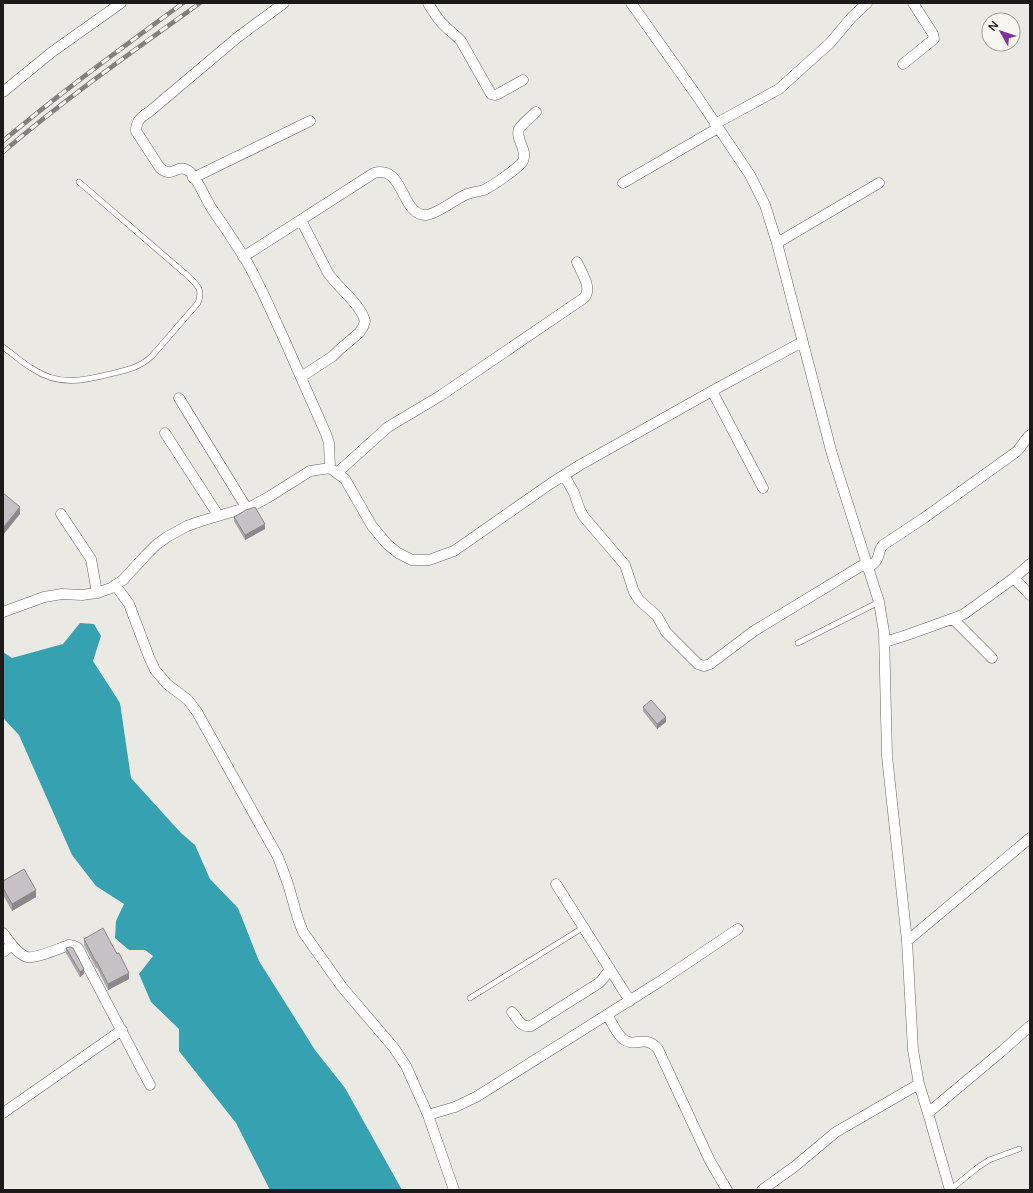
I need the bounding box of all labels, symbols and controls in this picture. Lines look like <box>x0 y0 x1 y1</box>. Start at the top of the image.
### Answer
north arrow <box>981 12 1021 52</box>
text: N <box>986 18 1001 34</box>

